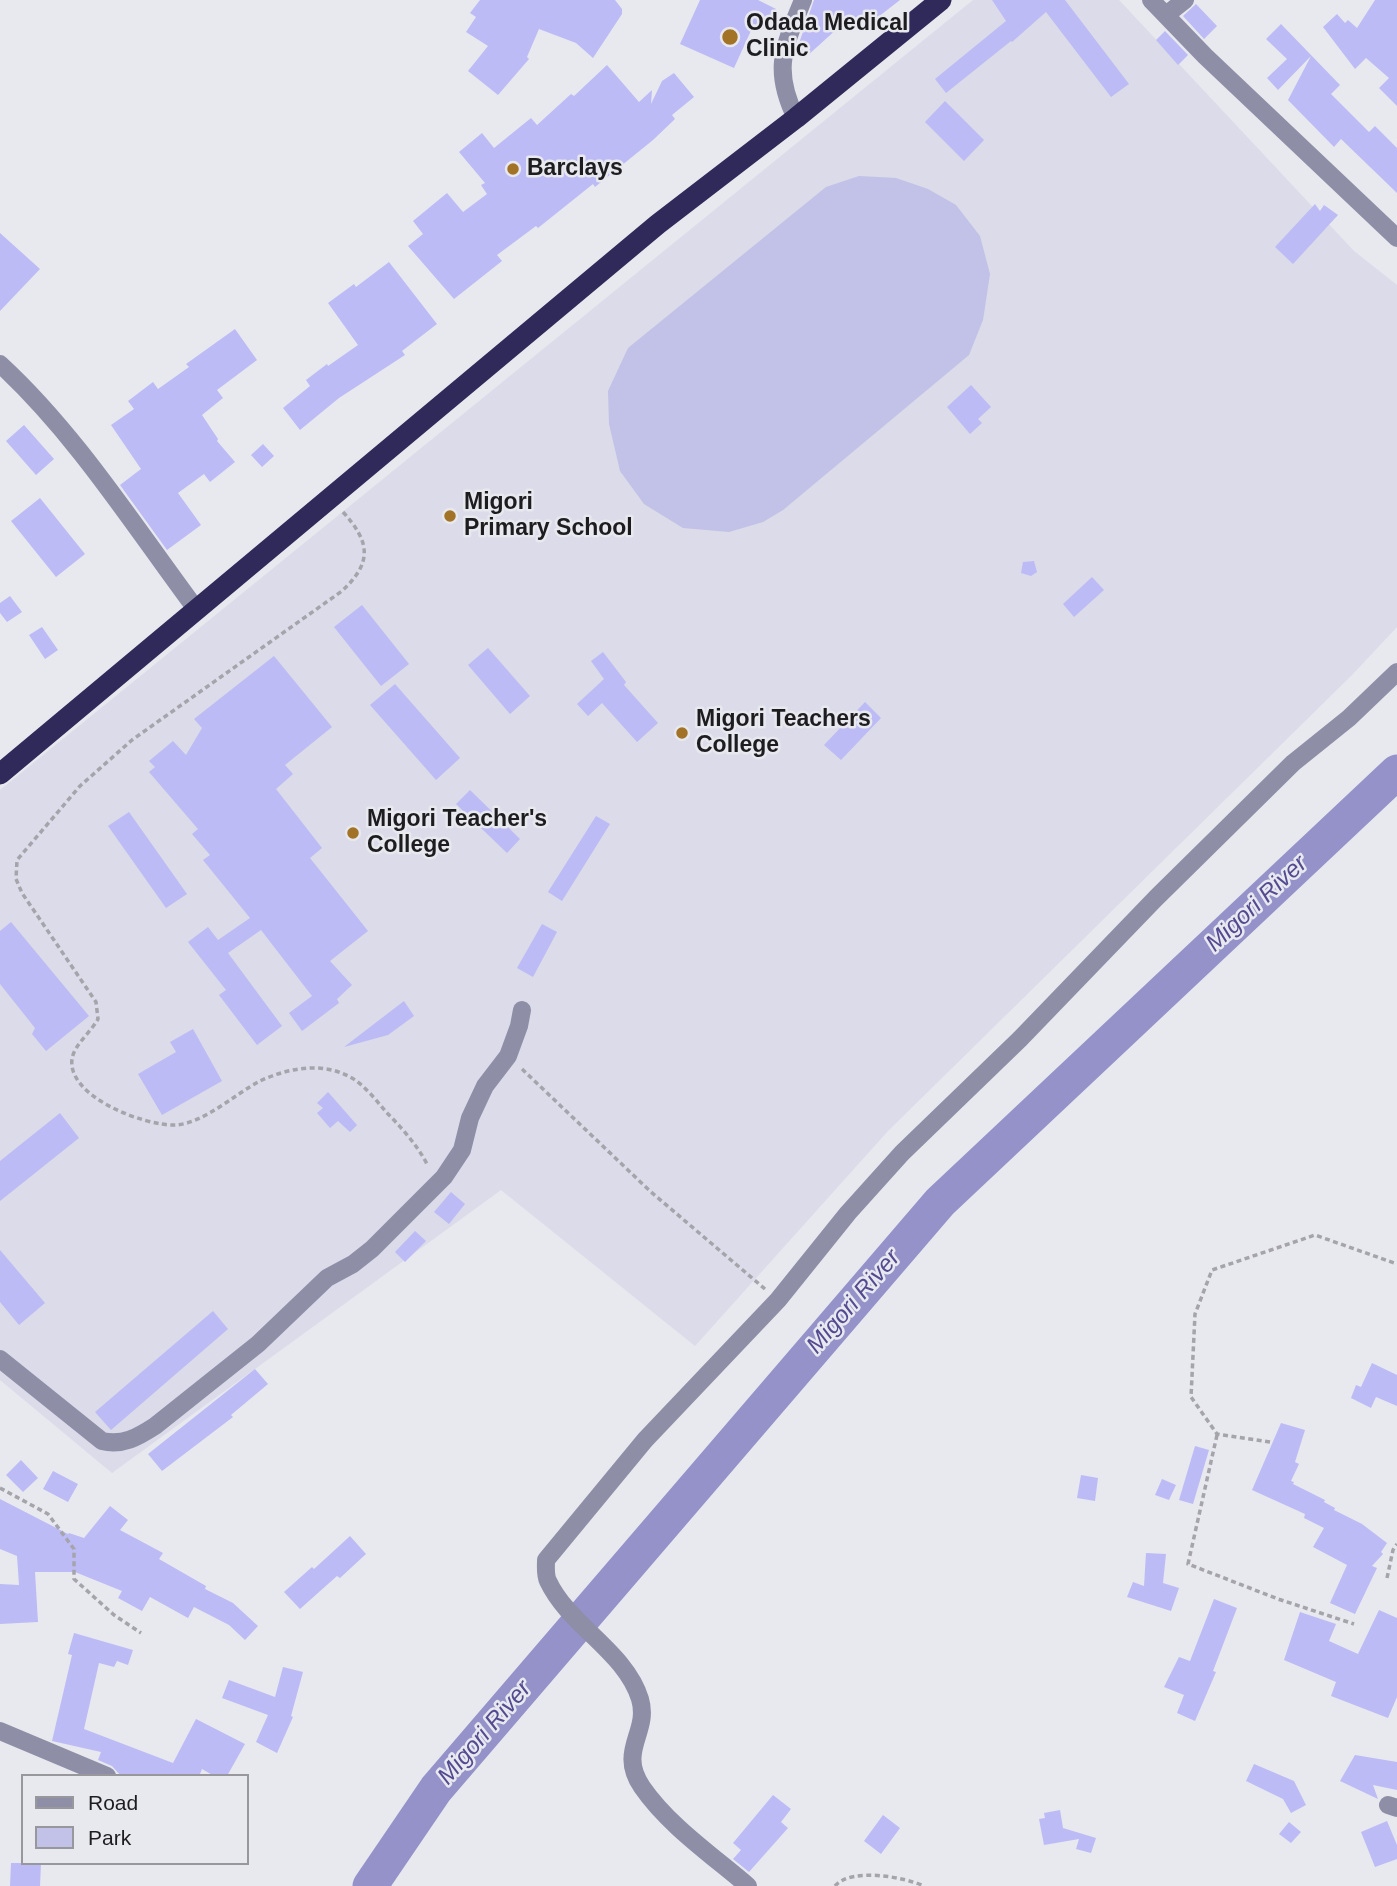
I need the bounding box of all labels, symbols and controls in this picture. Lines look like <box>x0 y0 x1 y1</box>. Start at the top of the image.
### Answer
place label: Odada Medical Clinic <box>746 10 908 64</box>
marker: Odada Medical Clinic <box>720 27 740 47</box>
place label: Barclays <box>527 155 623 183</box>
marker: Barclays <box>505 161 521 177</box>
place label: Migori Primary School <box>464 489 633 543</box>
marker: Migori Primary School <box>442 508 458 524</box>
place label: Migori Teachers College <box>696 706 871 760</box>
marker: Migori Teachers College <box>674 725 690 741</box>
place label: Migori Teacher's College <box>367 806 547 860</box>
marker: Migori Teacher's College <box>345 825 361 841</box>
water label: Migori River <box>1200 850 1314 958</box>
water label: Migori River <box>801 1244 907 1360</box>
water label: Migori River <box>432 1675 538 1791</box>
legend <box>21 1774 248 1865</box>
text: Road <box>88 1791 138 1814</box>
text: Park <box>88 1826 131 1849</box>

